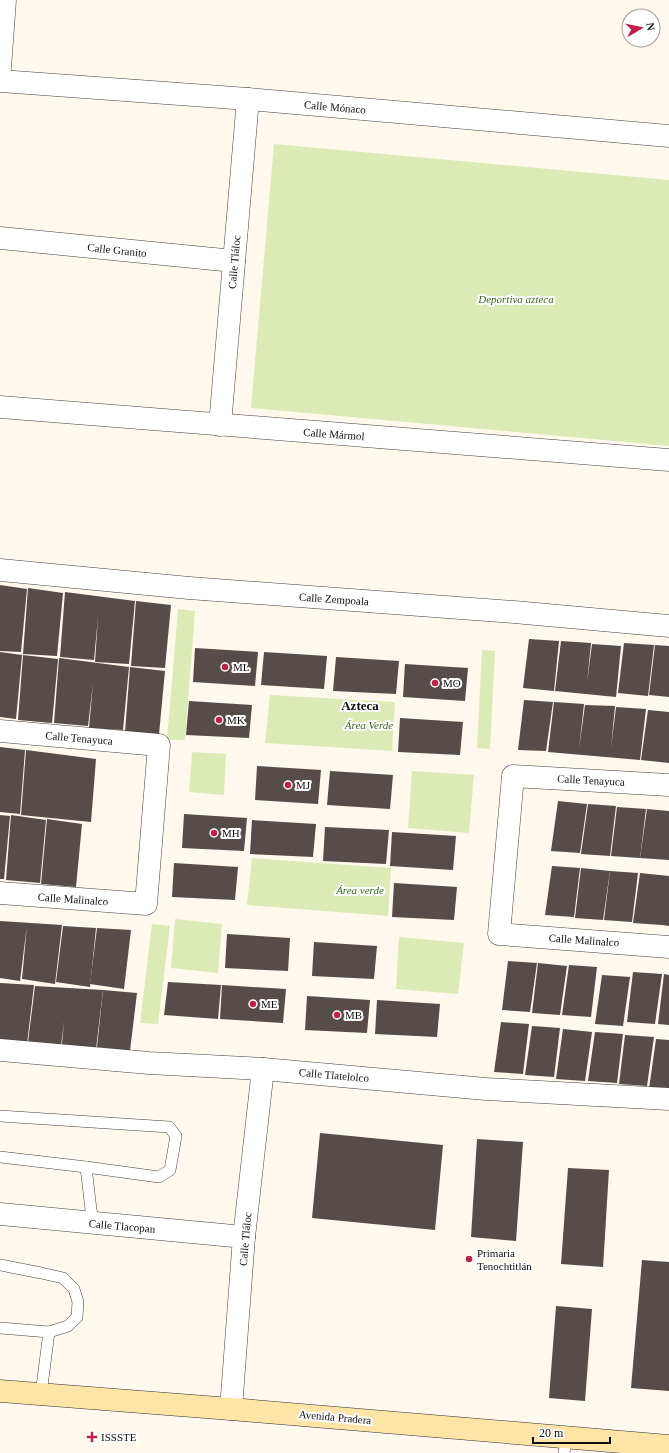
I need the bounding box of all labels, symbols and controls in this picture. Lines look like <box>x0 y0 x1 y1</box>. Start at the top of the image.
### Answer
north arrow <box>621 8 661 48</box>
text: N <box>644 22 657 31</box>
street label: Calle Mónaco <box>304 98 367 116</box>
street label: Calle Tláloc <box>226 235 242 289</box>
street label: Calle Granito <box>87 241 148 259</box>
park label: Deportiva azteca <box>477 293 554 305</box>
street label: Calle Mármol <box>303 426 365 442</box>
street label: Calle Zempoala <box>299 591 369 607</box>
place label: ML <box>233 661 250 673</box>
marker: ML <box>220 662 230 672</box>
place label: MO <box>443 677 461 689</box>
marker: MO <box>430 678 440 688</box>
district label: Azteca <box>341 698 379 713</box>
place label: MK <box>227 714 245 726</box>
marker: MK <box>214 715 224 725</box>
park label: Área Verde <box>344 719 393 731</box>
street label: Calle Tenayuca <box>45 729 113 747</box>
street label: Calle Tenayuca <box>557 772 625 788</box>
place label: MJ <box>296 779 311 791</box>
marker: MJ <box>283 780 293 790</box>
place label: MH <box>222 827 240 839</box>
marker: MH <box>209 828 219 838</box>
park label: Área verde <box>335 884 384 896</box>
street label: Calle Malinalco <box>37 891 109 907</box>
street label: Calle Malinalco <box>548 932 620 948</box>
place label: ME <box>261 998 278 1010</box>
marker: ME <box>248 999 258 1009</box>
place label: MB <box>345 1009 362 1021</box>
marker: MB <box>332 1010 342 1020</box>
street label: Calle Tlatelolco <box>298 1066 370 1084</box>
street label: Calle Tláloc <box>237 1212 253 1266</box>
street label: Calle Tlacopan <box>88 1217 156 1235</box>
place label: Primaria Tenochtitlán <box>477 1247 532 1272</box>
marker: Primaria Tenochtitlán <box>464 1254 474 1264</box>
street label: Avenida Pradera <box>298 1408 372 1426</box>
scale bar <box>533 1419 610 1445</box>
text: 20 m <box>539 1426 564 1440</box>
marker: ISSSTE <box>86 1431 98 1443</box>
place label: ISSSTE <box>101 1431 137 1443</box>

